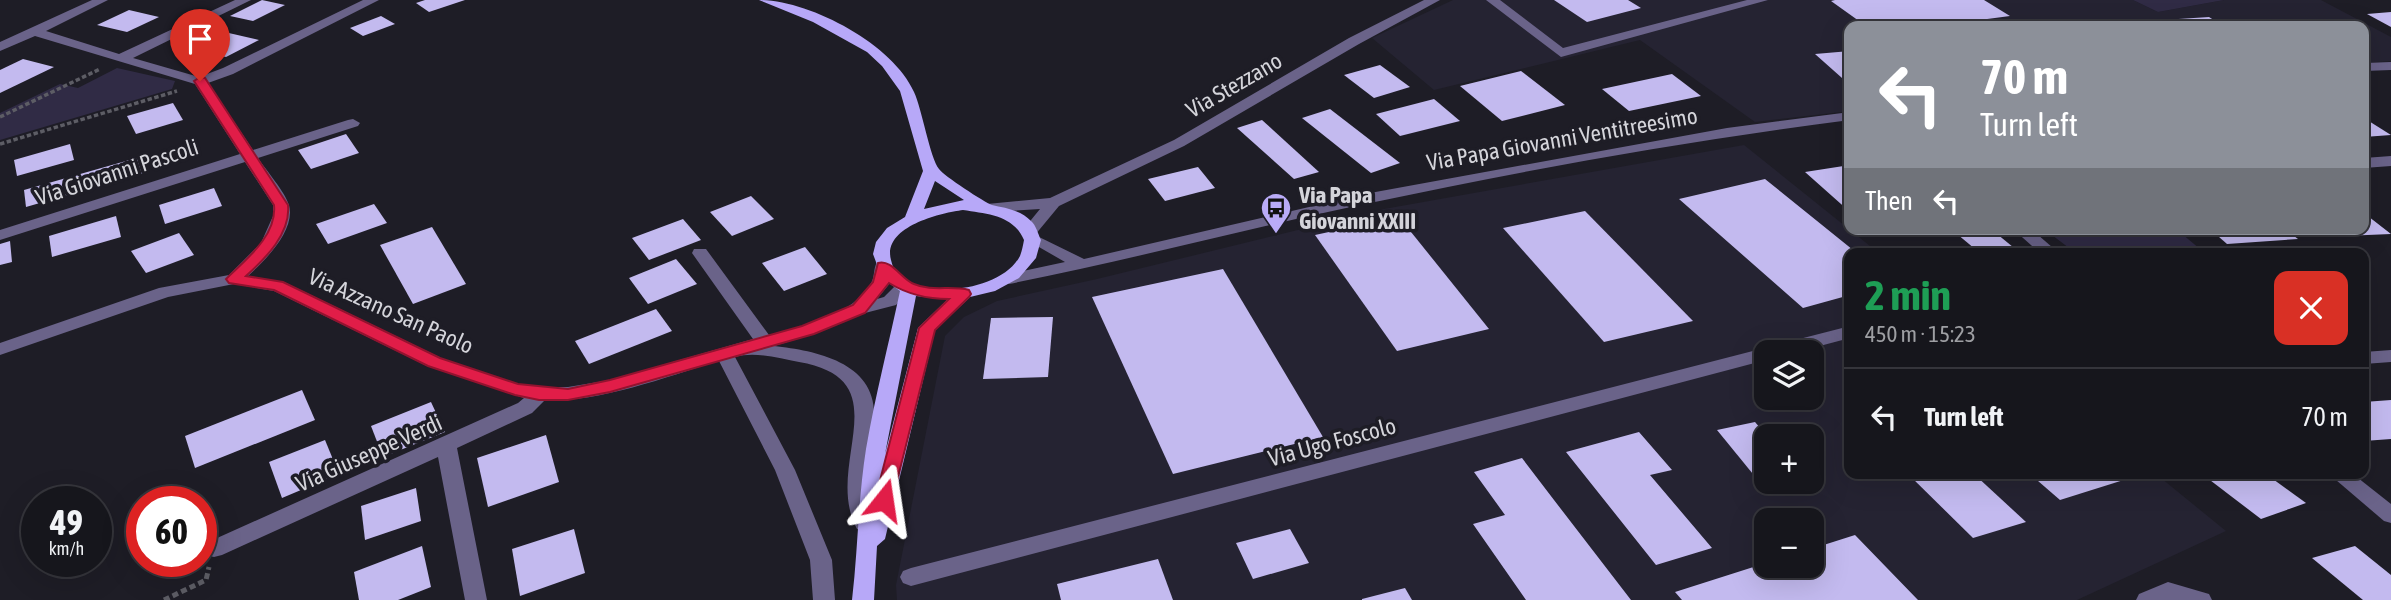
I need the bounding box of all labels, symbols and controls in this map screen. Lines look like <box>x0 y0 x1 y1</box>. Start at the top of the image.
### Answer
pin <box>170 9 230 81</box>
icon: arrive <box>181 20 219 58</box>
street label: Via Stezzano <box>1182 47 1286 123</box>
text: 70 m <box>1980 48 2068 104</box>
icon: left <box>1865 49 1956 140</box>
street label: Via Papa Giovanni Ventitreesimo <box>1425 102 1699 176</box>
text: Turn left <box>1980 106 2078 143</box>
street label: Via Giovanni Pascoli <box>32 133 202 211</box>
place label: Via Papa Giovanni XXIII <box>1298 182 1416 234</box>
icon: left <box>1927 182 1965 220</box>
text: Then <box>1865 186 1913 216</box>
bus stop icon: Via Papa Giovanni XXIII <box>1259 191 1293 235</box>
street label: Via Azzano San Paolo <box>305 263 477 359</box>
text: 2 min <box>1865 271 1951 319</box>
button: close <box>2274 271 2348 345</box>
text: 450 m · 15:23 <box>1865 321 1976 347</box>
map controls <box>1754 340 1824 578</box>
button: layers <box>1754 340 1824 410</box>
icon: left <box>1865 398 1903 436</box>
text: Turn left <box>1924 402 2004 432</box>
text: 70 m <box>2301 402 2348 432</box>
street label: Via Giuseppe Verdi <box>292 409 446 497</box>
street label: Via Ugo Foscolo <box>1265 412 1399 472</box>
button: + <box>1754 424 1824 494</box>
position arrow <box>847 463 921 537</box>
speed limit sign: 60 <box>126 486 217 577</box>
text: 49 <box>50 502 83 542</box>
button: − <box>1754 508 1824 578</box>
text: km/h <box>49 538 84 559</box>

